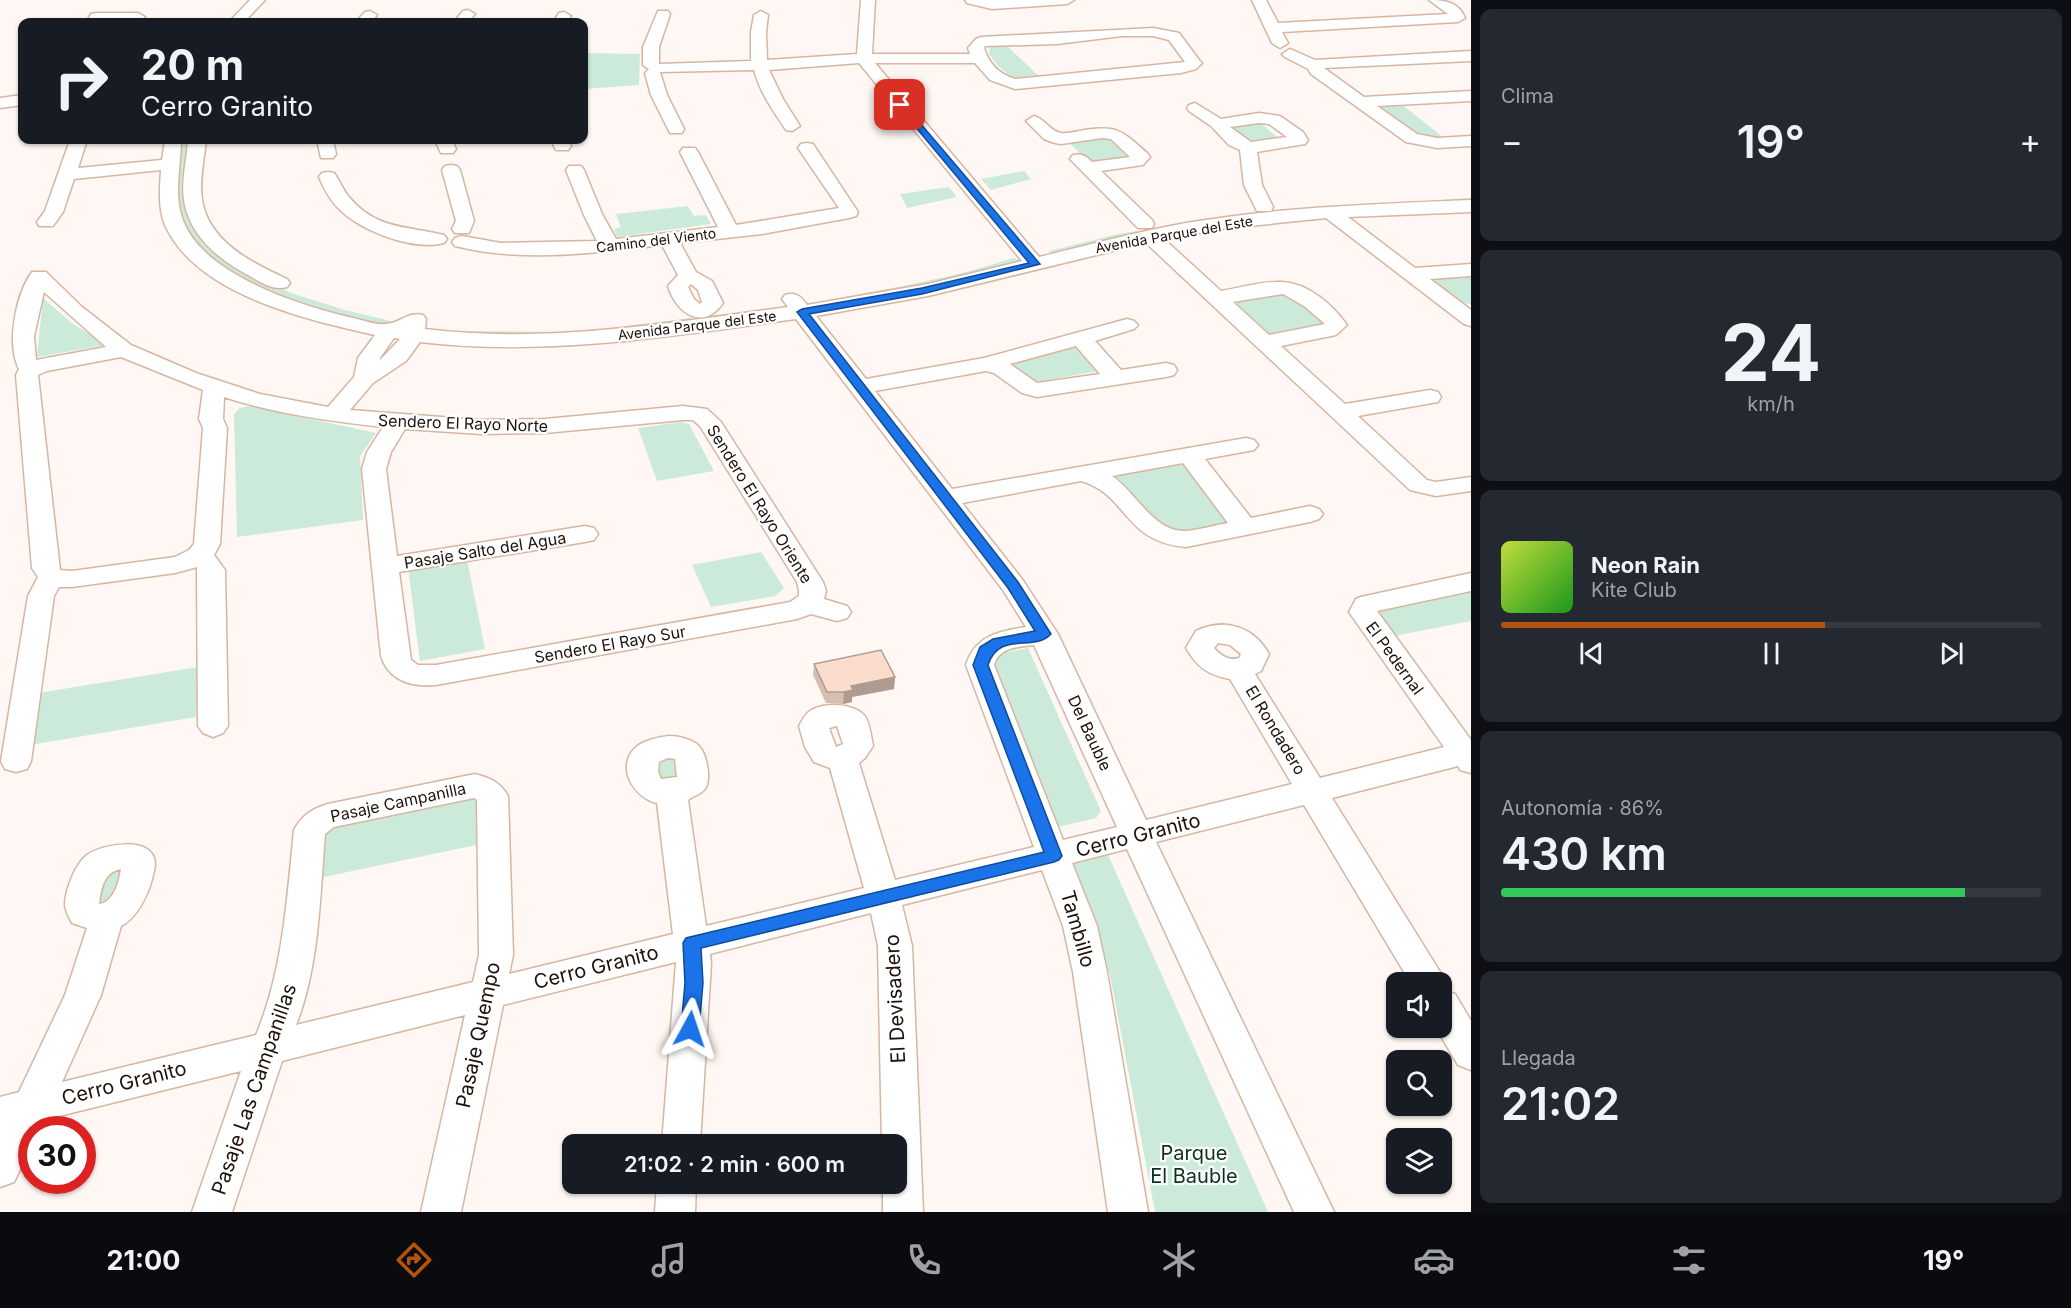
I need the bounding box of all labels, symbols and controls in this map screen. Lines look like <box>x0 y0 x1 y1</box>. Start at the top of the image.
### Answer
text: 20 m <box>141 39 244 90</box>
icon: right <box>42 42 120 120</box>
pin <box>874 79 925 130</box>
text: Clima <box>1501 84 1554 108</box>
icon: arrive <box>883 88 916 121</box>
text: Cerro Granito <box>141 90 313 123</box>
text: 19° <box>1737 114 1805 169</box>
text: − <box>1501 121 1523 161</box>
text: + <box>2019 121 2041 161</box>
street label: Avenida Parque del Este <box>1094 212 1254 256</box>
street label: Camino del Viento <box>595 224 717 256</box>
text: 24 <box>1721 305 1821 400</box>
street label: Avenida Parque del Este <box>617 307 777 343</box>
text: km/h <box>1747 392 1795 416</box>
street label: Sendero El Rayo Norte <box>378 410 548 436</box>
street label: Sendero El Rayo Oriente <box>703 421 817 587</box>
street label: Pasaje Salto del Agua <box>403 527 567 573</box>
text: Neon Rain <box>1591 552 1700 578</box>
text: Kite Club <box>1591 578 1677 602</box>
street label: El Pedernal <box>1362 618 1428 698</box>
street label: Sendero El Rayo Sur <box>533 621 687 667</box>
icon: previous <box>1575 637 1608 670</box>
icon: pause <box>1755 637 1788 670</box>
icon: next <box>1935 637 1968 670</box>
street label: El Rondadero <box>1242 682 1310 778</box>
street label: Del Bauble <box>1064 692 1116 774</box>
street label: Pasaje Campanilla <box>328 778 468 826</box>
text: Autonomía · 86% <box>1501 796 1664 820</box>
street label: Cerro Granito <box>1073 808 1203 862</box>
text: 430 km <box>1501 826 1667 881</box>
street label: Tambillo <box>1056 888 1100 970</box>
street label: El Devisadero <box>880 934 910 1064</box>
street label: Cerro Granito <box>531 940 661 994</box>
street label: Pasaje Quempo <box>451 960 505 1110</box>
map controls <box>1386 972 1452 1194</box>
button: sound <box>1386 972 1452 1038</box>
street label: Pasaje Las Campanillas <box>207 980 301 1198</box>
position arrow <box>658 997 722 1061</box>
text: Llegada <box>1501 1046 1576 1070</box>
button: search <box>1386 1050 1452 1116</box>
street label: Cerro Granito <box>59 1056 189 1110</box>
text: 21:02 <box>1501 1076 1620 1131</box>
speed limit sign: 30 <box>18 1116 96 1194</box>
button: layers <box>1386 1128 1452 1194</box>
park label: Parque El Bauble <box>1150 1141 1238 1188</box>
text: 21:02 · 2 min · 600 m <box>624 1151 845 1177</box>
icon: directions <box>393 1239 435 1281</box>
icon: music <box>648 1239 690 1281</box>
icon: phone <box>903 1239 945 1281</box>
icon: climate <box>1158 1239 1200 1281</box>
icon: car <box>1413 1239 1455 1281</box>
icon: filters <box>1668 1239 1710 1281</box>
text: 21:00 <box>106 1244 181 1277</box>
text: 19° <box>1923 1244 1964 1277</box>

